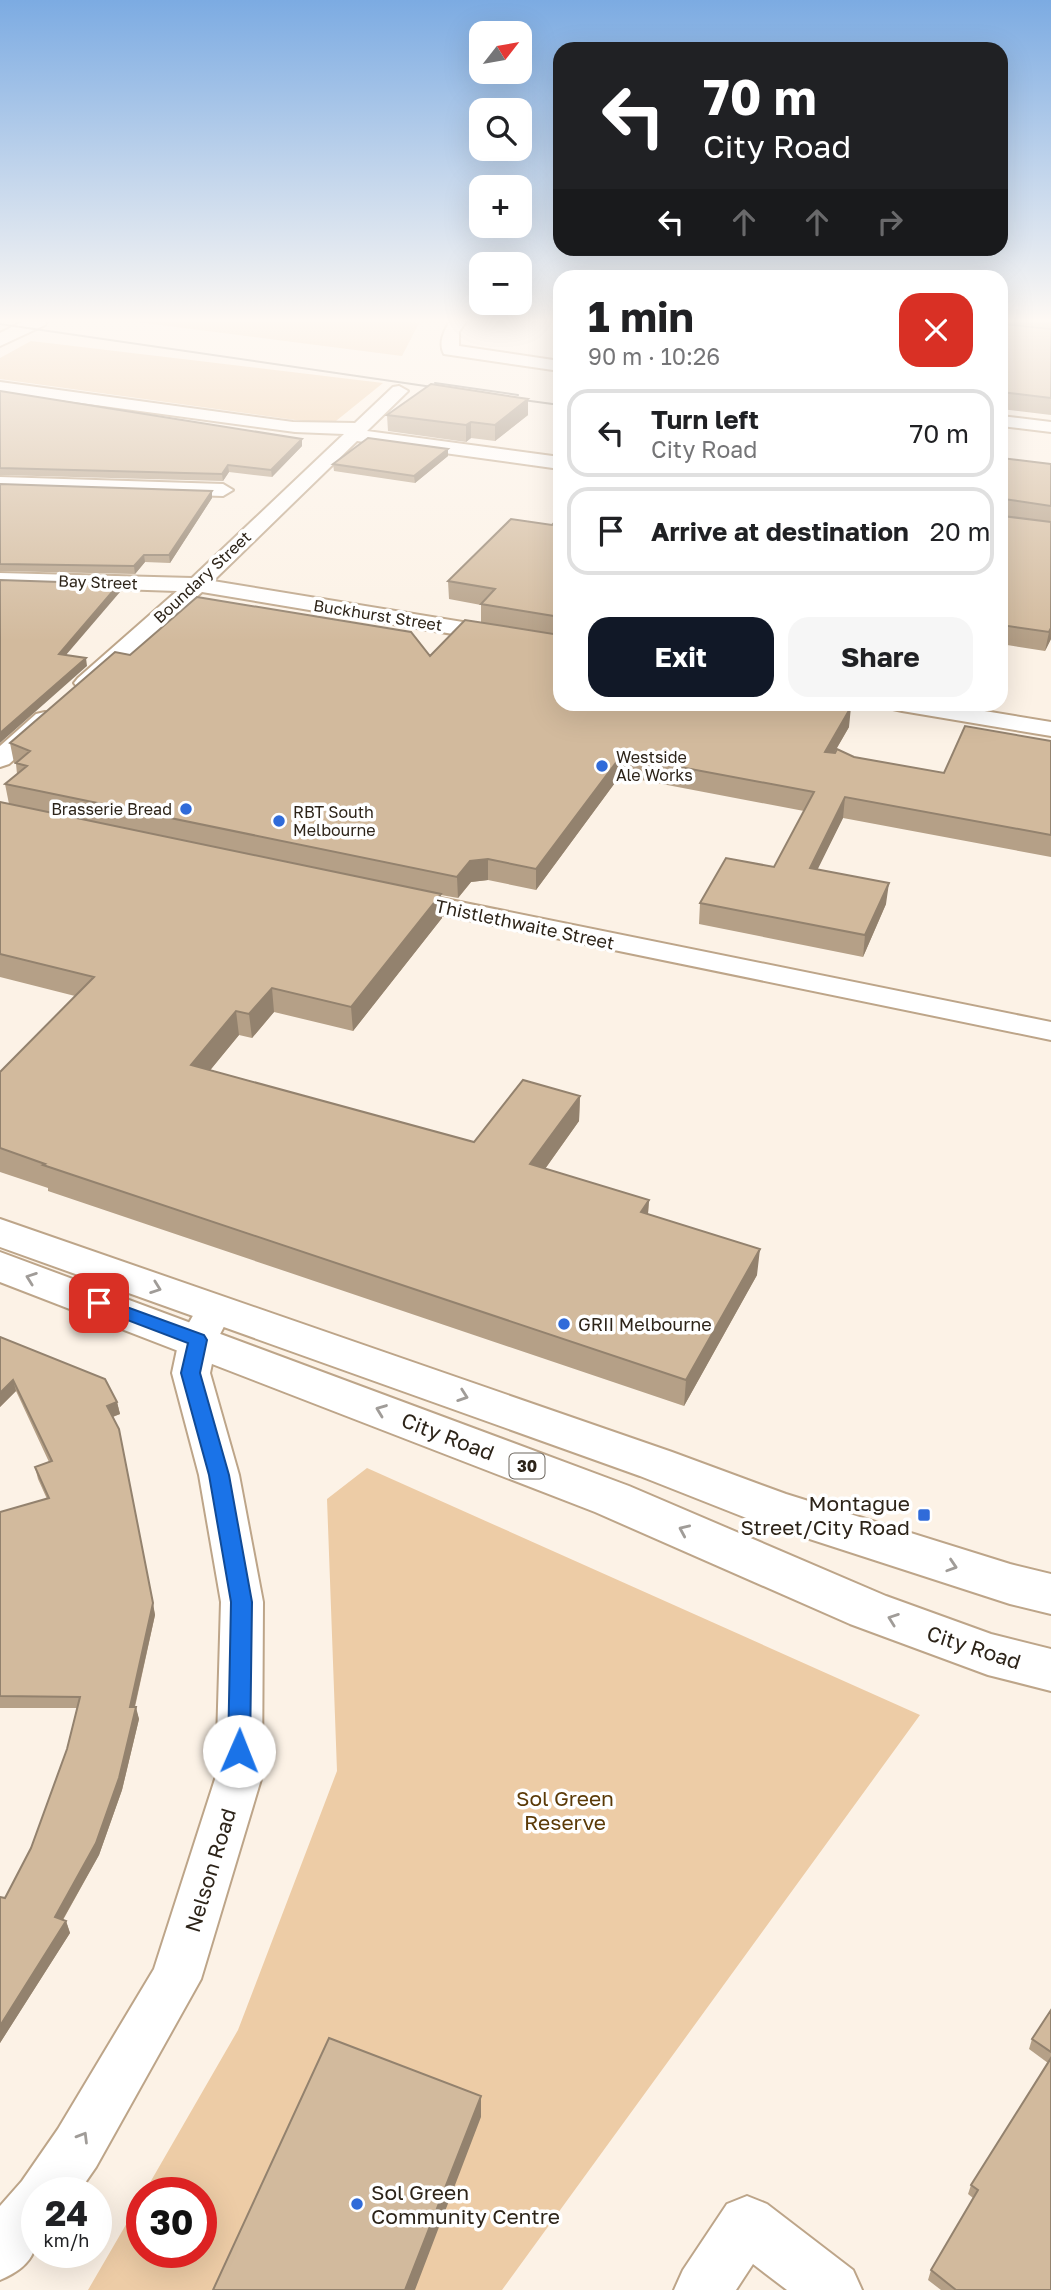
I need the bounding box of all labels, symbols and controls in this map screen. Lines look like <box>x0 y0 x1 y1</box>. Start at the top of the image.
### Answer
north arrow <box>469 21 532 84</box>
map controls <box>469 21 532 315</box>
text: 70 m <box>703 67 817 126</box>
icon: left <box>588 70 679 161</box>
button: search <box>469 98 532 161</box>
text: City Road <box>703 127 851 165</box>
button: + <box>469 175 532 238</box>
icon: left <box>652 203 690 241</box>
icon: ahead <box>725 203 763 241</box>
icon: ahead <box>798 203 836 241</box>
icon: right <box>871 203 909 241</box>
button: − <box>469 252 532 315</box>
text: 1 min <box>588 291 694 341</box>
button: close <box>899 293 973 367</box>
text: 90 m · 10:26 <box>588 342 720 370</box>
text: Turn left <box>651 404 759 435</box>
icon: left <box>592 414 630 452</box>
text: 70 m <box>910 418 969 449</box>
text: City Road <box>651 435 757 463</box>
icon: arrive <box>592 512 630 550</box>
text: Arrive at destination <box>651 516 909 547</box>
text: 20 m <box>930 516 990 547</box>
street label: Boundary Street <box>149 527 255 627</box>
street label: Bay Street <box>58 571 138 593</box>
street label: Buckhurst Street <box>312 595 444 635</box>
button: Exit <box>588 617 774 697</box>
button: Share <box>788 617 973 697</box>
place label: Westside Ale Works <box>616 747 693 785</box>
marker: Westside Ale Works <box>594 758 610 774</box>
place label: Brasserie Bread <box>51 799 172 819</box>
marker: Brasserie Bread <box>178 801 194 817</box>
place label: RBT South Melbourne <box>293 802 376 840</box>
marker: RBT South Melbourne <box>271 813 287 829</box>
street label: Thistlethwaite Street <box>433 894 617 954</box>
one-way arrow <box>26 1272 38 1286</box>
pin <box>69 1273 129 1333</box>
one-way arrow <box>150 1280 162 1294</box>
icon: arrive <box>80 1284 118 1322</box>
place label: GRII Melbourne <box>578 1313 712 1335</box>
marker: GRII Melbourne <box>556 1316 572 1332</box>
one-way arrow <box>457 1388 469 1402</box>
one-way arrow <box>376 1405 388 1419</box>
street label: City Road <box>398 1406 498 1466</box>
road number: 30 <box>510 1454 544 1478</box>
place label: Montague Street/City Road <box>741 1490 910 1540</box>
marker: Montague Street/City Road <box>916 1507 932 1523</box>
one-way arrow <box>679 1524 691 1538</box>
one-way arrow <box>946 1557 958 1572</box>
one-way arrow <box>888 1613 900 1627</box>
street label: City Road <box>924 1620 1024 1674</box>
position arrow <box>202 1714 276 1788</box>
park label: Sol Green Reserve <box>516 1785 614 1835</box>
street label: Nelson Road <box>179 1805 241 1935</box>
one-way arrow <box>75 2132 88 2145</box>
speed limit sign: 30 <box>126 2177 217 2268</box>
place label: Sol Green Community Centre <box>371 2179 560 2229</box>
text: 24 <box>45 2192 88 2234</box>
marker: Sol Green Community Centre <box>349 2196 365 2212</box>
text: km/h <box>44 2229 89 2251</box>

